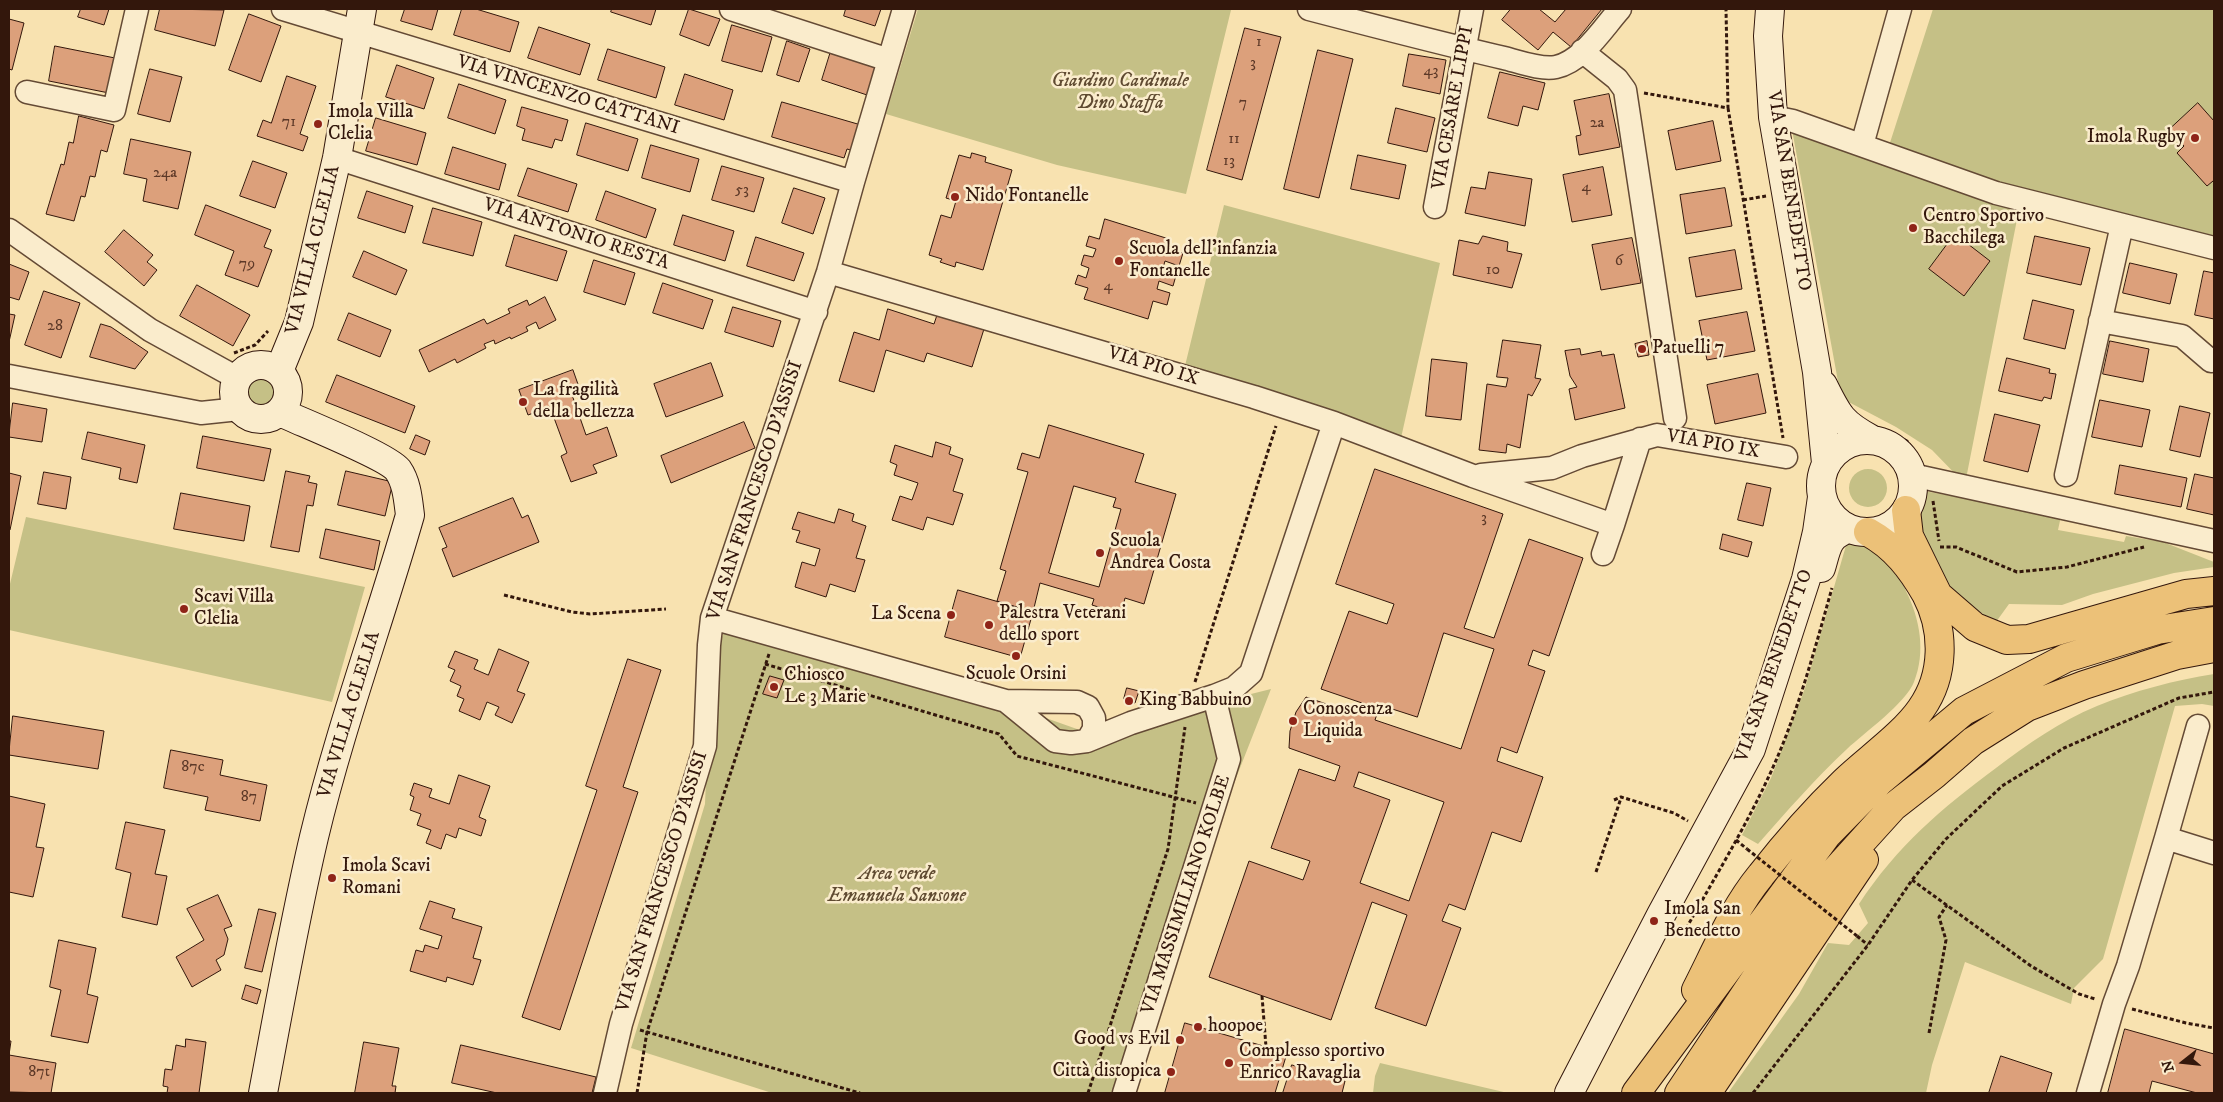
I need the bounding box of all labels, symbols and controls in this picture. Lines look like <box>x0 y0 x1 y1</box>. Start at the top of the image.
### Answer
street label: VIA CESARE LIPPI <box>1428 24 1480 192</box>
house number: 1 <box>1256 33 1262 53</box>
street label: VIA VINCENZO CATTANI <box>454 51 682 141</box>
house number: 3 <box>1250 54 1256 74</box>
house number: 43 <box>1423 62 1439 82</box>
park label: Giardino Cardinale Dino Staffa <box>1051 71 1189 115</box>
street label: VIA SAN BENEDETTO <box>1761 89 1815 293</box>
house number: 7 <box>1239 94 1247 114</box>
place label: Imola Villa Clelia <box>328 102 413 146</box>
house number: 71 <box>282 113 296 133</box>
house number: 2a <box>1590 114 1604 134</box>
marker: Imola Villa Clelia <box>312 118 324 130</box>
place label: Imola Rugby <box>2087 127 2185 149</box>
house number: 11 <box>1228 130 1240 150</box>
marker: Imola Rugby <box>2189 132 2201 144</box>
house number: 13 <box>1223 152 1235 172</box>
street label: VIA VILLA CLELIA <box>282 163 346 337</box>
house number: 24a <box>153 164 177 184</box>
house number: 4 <box>1581 178 1591 198</box>
house number: 53 <box>735 181 749 201</box>
place label: Nido Fontanelle <box>965 186 1089 208</box>
marker: Nido Fontanelle <box>949 191 961 203</box>
street label: VIA ANTONIO RESTA <box>480 194 672 276</box>
place label: Centro Sportivo Bacchilega <box>1923 206 2044 250</box>
marker: Centro Sportivo Bacchilega <box>1907 222 1919 234</box>
place label: Scuola dell'infanzia Fontanelle <box>1129 239 1277 283</box>
house number: 6 <box>1615 252 1623 272</box>
house number: 79 <box>239 255 255 275</box>
marker: Scuola dell'infanzia Fontanelle <box>1113 255 1125 267</box>
house number: 10 <box>1486 261 1500 281</box>
house number: 4 <box>1103 277 1113 297</box>
house number: 28 <box>47 317 63 337</box>
place label: Patuelli 7 <box>1652 338 1725 360</box>
street label: VIA PIO IX <box>1105 342 1201 392</box>
marker: Patuelli 7 <box>1636 343 1648 355</box>
street label: VIA SAN FRANCESCO D'ASSISI <box>703 358 809 624</box>
place label: La fragilità della bellezza <box>533 380 634 424</box>
marker: La fragilità della bellezza <box>517 396 529 408</box>
street label: VIA PIO IX <box>1665 426 1761 464</box>
house number: 3 <box>1481 509 1487 529</box>
place label: Scuola Andrea Costa <box>1110 531 1211 575</box>
marker: Scuola Andrea Costa <box>1094 547 1106 559</box>
street label: VIA SAN BENEDETTO <box>1731 567 1819 765</box>
place label: Scavi Villa Clelia <box>194 587 274 631</box>
marker: Scavi Villa Clelia <box>178 603 190 615</box>
place label: Palestra Veterani dello sport <box>999 603 1126 647</box>
place label: La Scena <box>871 604 941 626</box>
marker: La Scena <box>945 609 957 621</box>
marker: Palestra Veterani dello sport <box>983 619 995 631</box>
street label: VIA VILLA CLELIA <box>314 629 386 801</box>
marker: Scuole Orsini <box>1010 650 1022 662</box>
place label: Scuole Orsini <box>966 664 1066 686</box>
place label: Chiosco Le 3 Marie <box>784 665 866 709</box>
marker: Chiosco Le 3 Marie <box>768 681 780 693</box>
place label: King Babbuino <box>1139 690 1252 712</box>
marker: King Babbuino <box>1123 695 1135 707</box>
place label: Conoscenza Liquida <box>1303 699 1393 743</box>
marker: Conoscenza Liquida <box>1287 715 1299 727</box>
street label: VIA SAN FRANCESCO D'ASSISI <box>612 749 714 1015</box>
house number: 87c <box>181 758 205 778</box>
street label: VIA MASSIMILIANO KOLBE <box>1137 772 1237 1018</box>
house number: 87 <box>241 788 257 808</box>
place label: Imola Scavi Romani <box>342 856 430 900</box>
park label: Area verde Emanuela Sansone <box>828 864 966 908</box>
marker: Imola Scavi Romani <box>326 872 338 884</box>
place label: Imola San Benedetto <box>1664 899 1741 943</box>
marker: Imola San Benedetto <box>1648 915 1660 927</box>
place label: hoopoe <box>1208 1016 1263 1038</box>
marker: hoopoe <box>1192 1021 1204 1033</box>
place label: Good vs Evil <box>1074 1029 1170 1051</box>
marker: Good vs Evil <box>1174 1034 1186 1046</box>
north arrow <box>2158 1037 2208 1087</box>
place label: Complesso sportivo Enrico Ravaglia <box>1239 1041 1385 1085</box>
marker: Complesso sportivo Enrico Ravaglia <box>1223 1057 1235 1069</box>
text: N <box>2158 1058 2179 1074</box>
place label: Città distopica <box>1053 1061 1161 1083</box>
house number: 87t <box>28 1063 50 1083</box>
marker: Città distopica <box>1165 1066 1177 1078</box>

